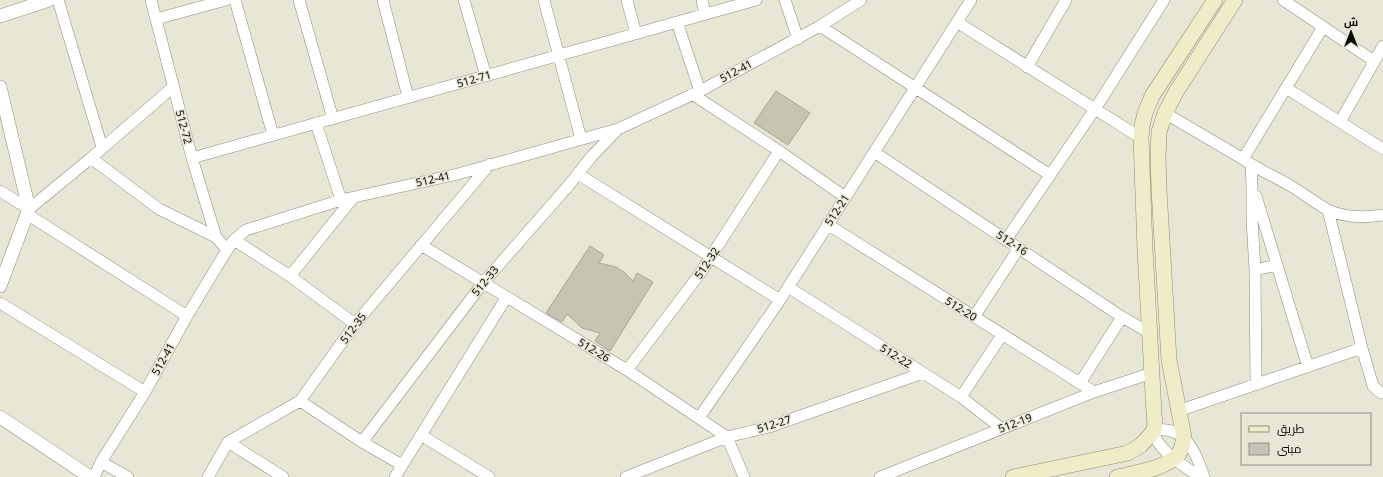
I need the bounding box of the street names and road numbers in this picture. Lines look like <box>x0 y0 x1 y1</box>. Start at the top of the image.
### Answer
street label: 512-41 <box>717 56 755 85</box>
street label: 512-71 <box>455 66 493 91</box>
street label: 512-72 <box>173 108 196 146</box>
street label: 512-41 <box>414 167 452 190</box>
street label: 512-21 <box>821 191 852 228</box>
street label: 512-16 <box>994 227 1031 258</box>
street label: 512-32 <box>691 244 723 281</box>
street label: 512-33 <box>468 262 501 299</box>
street label: 512-20 <box>942 293 980 324</box>
street label: 512-35 <box>336 309 369 346</box>
street label: 512-26 <box>575 334 613 365</box>
street label: 512-41 <box>148 340 178 378</box>
street label: 512-22 <box>877 340 915 371</box>
street label: 512-19 <box>996 409 1034 436</box>
street label: 512-27 <box>755 411 793 436</box>

